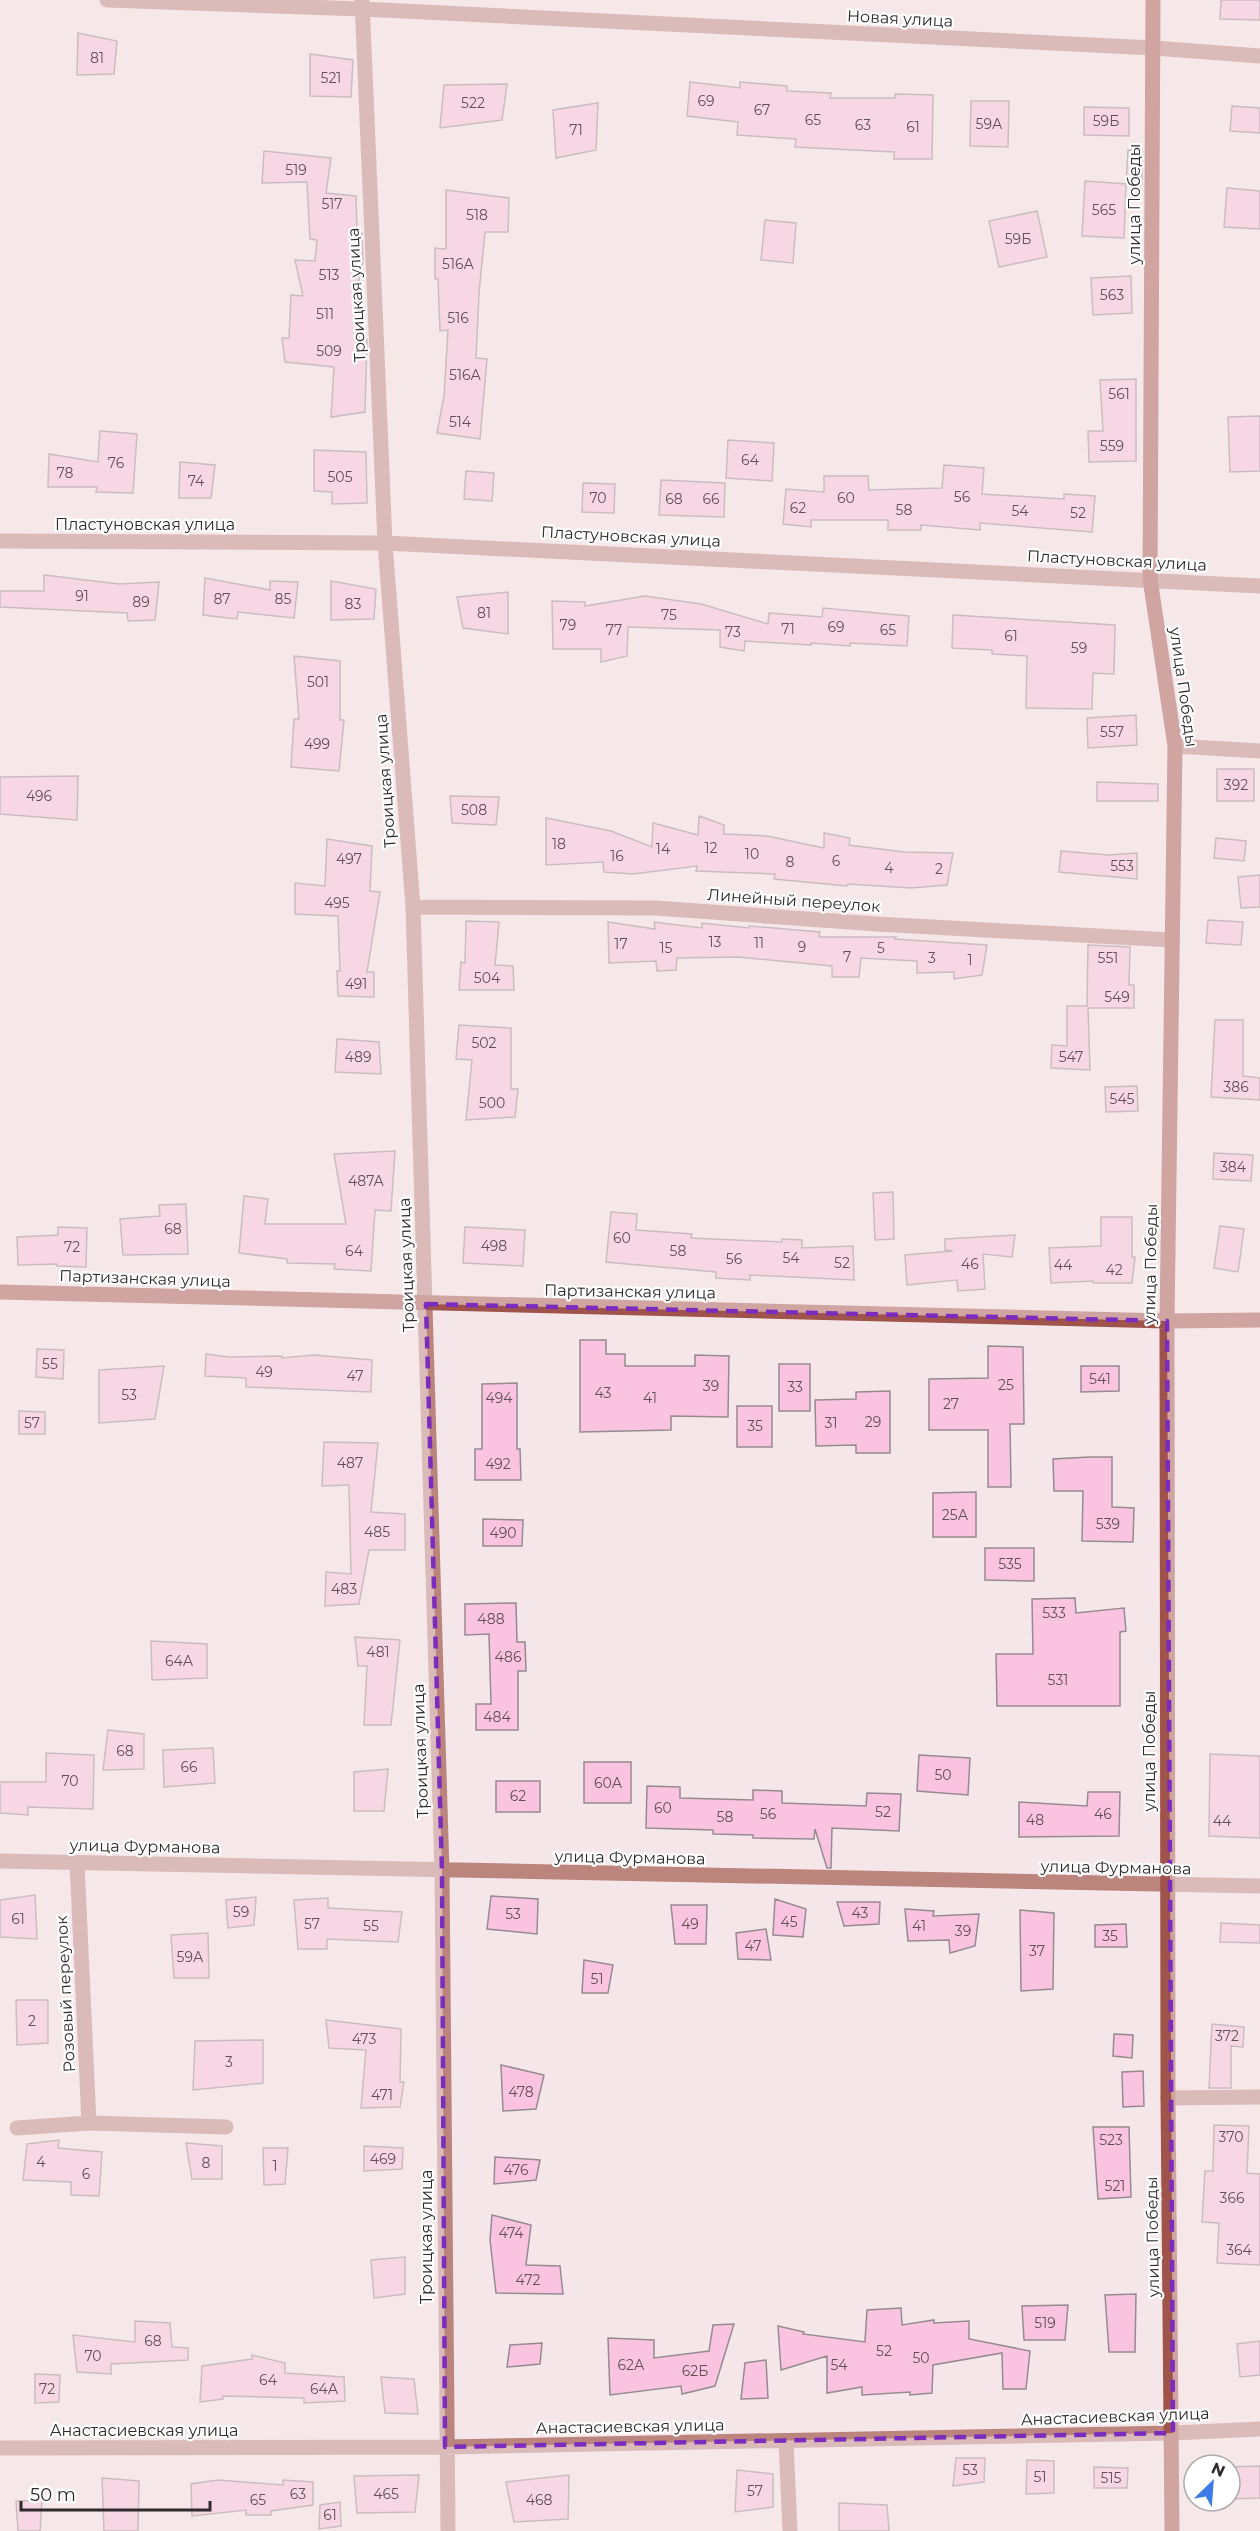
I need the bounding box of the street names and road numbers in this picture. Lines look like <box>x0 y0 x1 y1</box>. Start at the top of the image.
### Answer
street label: Новая улица <box>846 6 954 31</box>
street label: улица Победы <box>1125 144 1144 265</box>
street label: Троицкая улица <box>343 227 370 363</box>
street label: Пластуновская улица <box>55 515 235 534</box>
street label: Пластуновская улица <box>541 522 721 551</box>
street label: Пластуновская улица <box>1027 546 1207 575</box>
street label: улица Победы <box>1166 625 1201 748</box>
street label: Троицкая улица <box>371 713 400 849</box>
street label: Линейный переулок <box>707 885 882 916</box>
street label: Троицкая улица <box>395 1197 418 1333</box>
street label: улица Победы <box>1140 1203 1161 1326</box>
street label: Партизанская улица <box>59 1266 231 1291</box>
street label: Партизанская улица <box>544 1281 716 1302</box>
street label: Троицкая улица <box>409 1683 432 1819</box>
street label: улица Победы <box>1140 1691 1159 1812</box>
street label: улица Фурманова <box>68 1836 221 1857</box>
street label: улица Фурманова <box>553 1847 706 1868</box>
street label: улица Фурманова <box>1039 1857 1192 1878</box>
street label: Розовый переулок <box>52 1914 79 2073</box>
street label: Троицкая улица <box>417 2170 436 2304</box>
street label: улица Победы <box>1142 2176 1163 2299</box>
street label: Анастасиевская улица <box>1020 2404 1210 2429</box>
street label: Анастасиевская улица <box>535 2415 725 2438</box>
street label: Анастасиевская улица <box>50 2421 238 2440</box>

